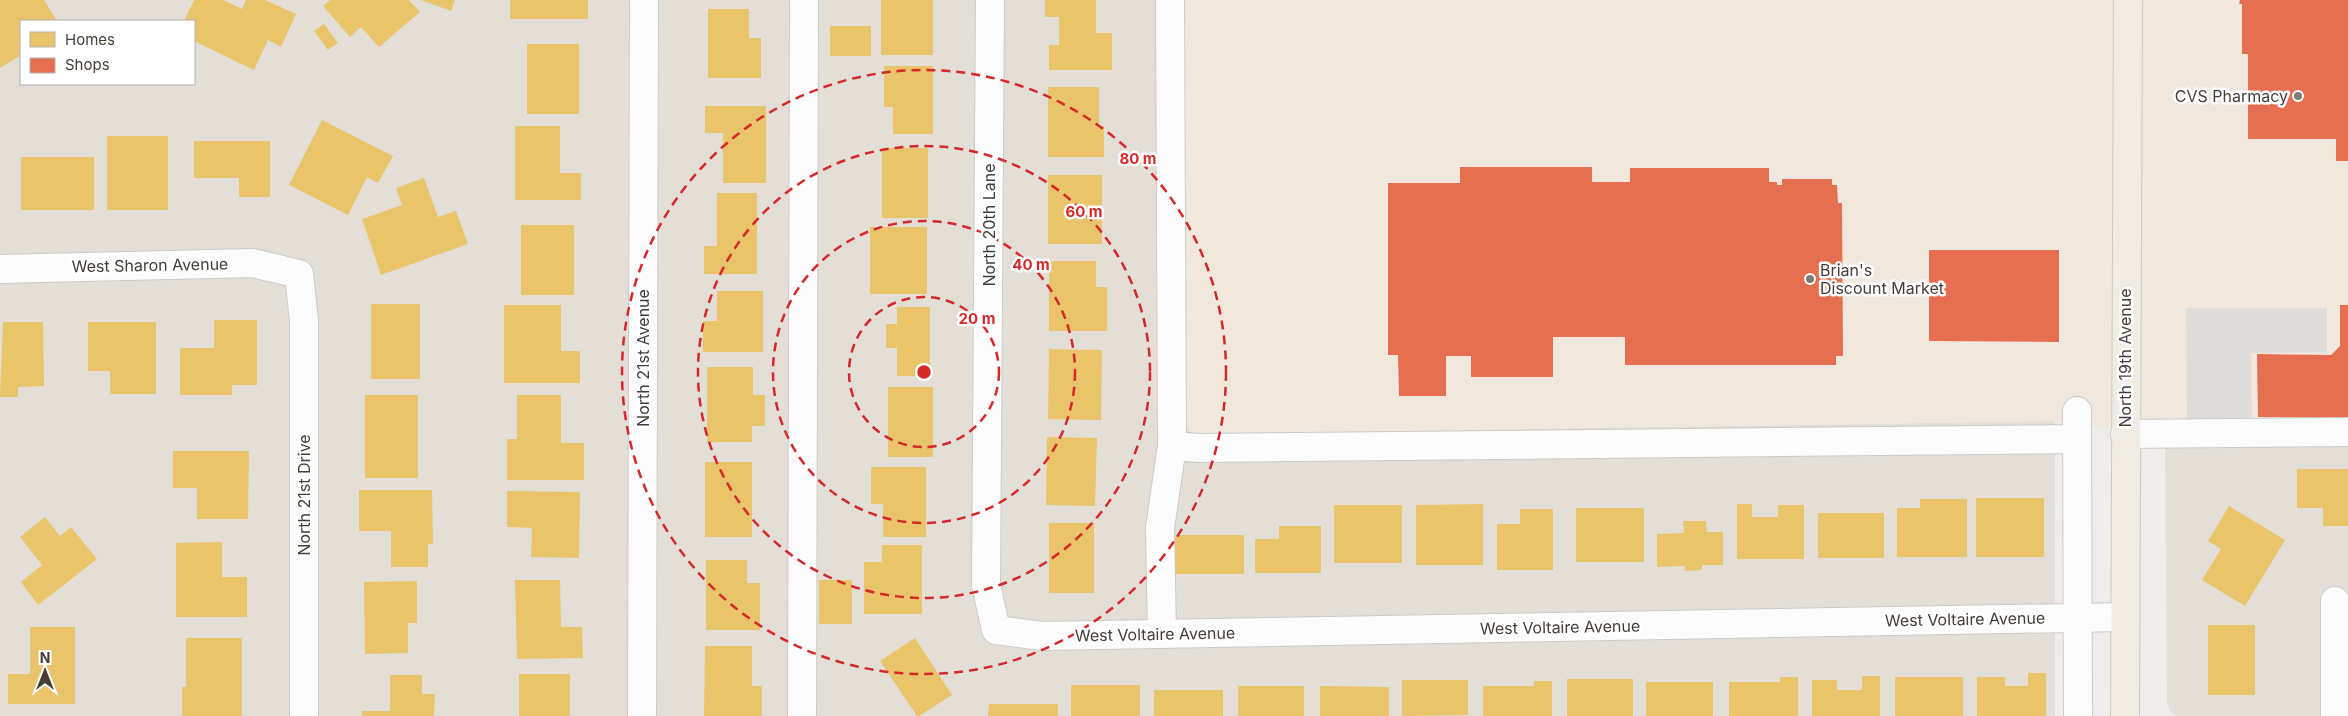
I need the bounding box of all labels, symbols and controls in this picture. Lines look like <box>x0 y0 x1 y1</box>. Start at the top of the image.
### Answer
legend <box>20 20 195 85</box>
text: Homes <box>65 30 115 49</box>
text: Shops <box>65 55 110 74</box>
place label: CVS Pharmacy <box>2175 86 2288 106</box>
marker: CVS Pharmacy <box>2292 90 2304 102</box>
text: 80 m <box>1119 149 1157 168</box>
street label: North 20th Lane <box>979 163 999 287</box>
text: 60 m <box>1065 202 1103 221</box>
street label: West Sharon Avenue <box>71 254 229 276</box>
text: 40 m <box>1012 255 1050 274</box>
place label: Brian's Discount Market <box>1820 260 1944 298</box>
marker: Brian's Discount Market <box>1804 273 1816 285</box>
street label: North 19th Avenue <box>2115 288 2135 428</box>
street label: North 21st Avenue <box>633 289 653 427</box>
text: 20 m <box>959 309 995 328</box>
centre of rings <box>915 363 933 381</box>
street label: North 21st Drive <box>294 434 314 556</box>
street label: West Voltaire Avenue <box>1885 608 2045 630</box>
street label: West Voltaire Avenue <box>1480 616 1640 638</box>
street label: West Voltaire Avenue <box>1075 623 1235 645</box>
north arrow <box>20 646 70 696</box>
text: N <box>40 649 50 666</box>

